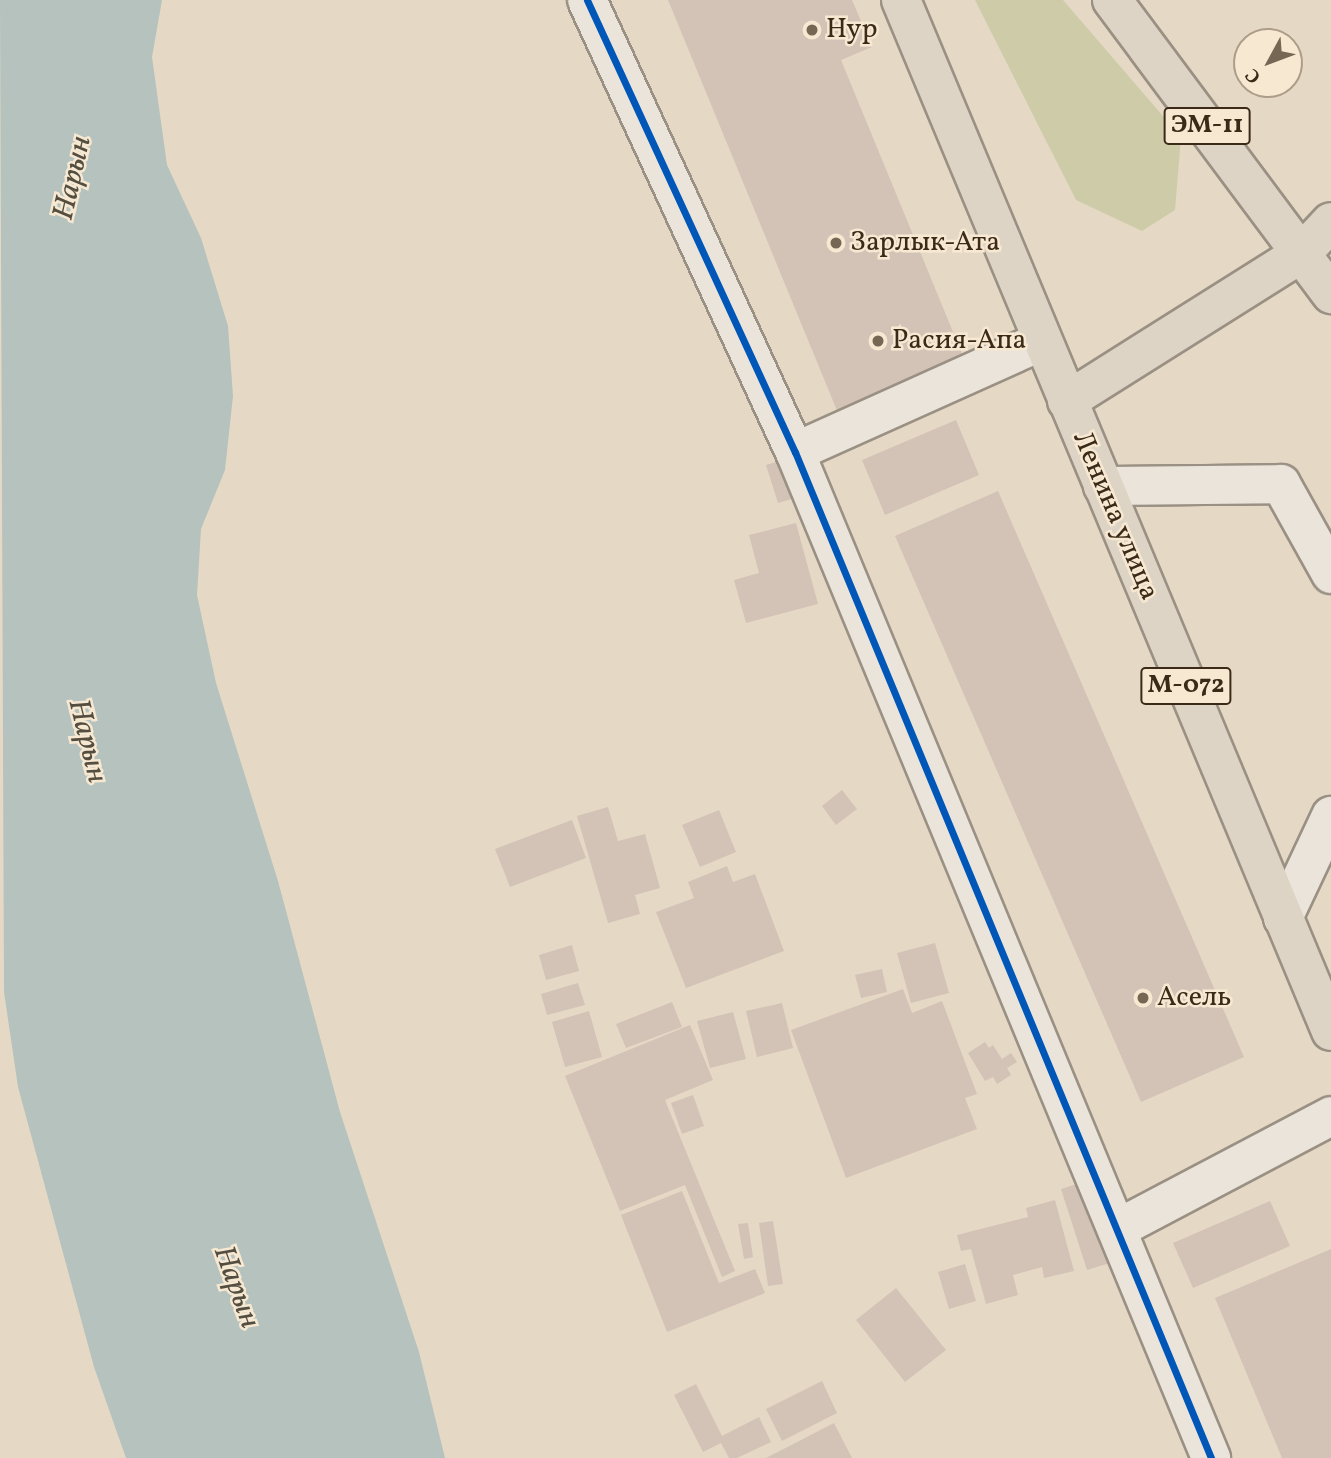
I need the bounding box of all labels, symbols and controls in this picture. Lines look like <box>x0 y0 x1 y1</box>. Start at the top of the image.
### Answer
place label: Нур <box>826 13 877 47</box>
marker: Нур <box>804 22 820 38</box>
north arrow <box>1233 28 1303 98</box>
text: С <box>1240 62 1267 89</box>
road number: ЭМ-11 <box>1163 104 1251 148</box>
water label: Нарын <box>46 132 100 224</box>
place label: Зарлык-Ата <box>850 226 1000 260</box>
marker: Зарлык-Ата <box>828 235 844 251</box>
place label: Расия-Апа <box>892 324 1026 358</box>
marker: Расия-Апа <box>870 333 886 349</box>
street label: Ленина улица <box>1064 426 1166 606</box>
road number: М-072 <box>1139 664 1233 708</box>
water label: Нарын <box>59 695 115 787</box>
place label: Асель <box>1157 981 1231 1015</box>
marker: Асель <box>1135 990 1151 1006</box>
water label: Нарын <box>205 1241 267 1333</box>

